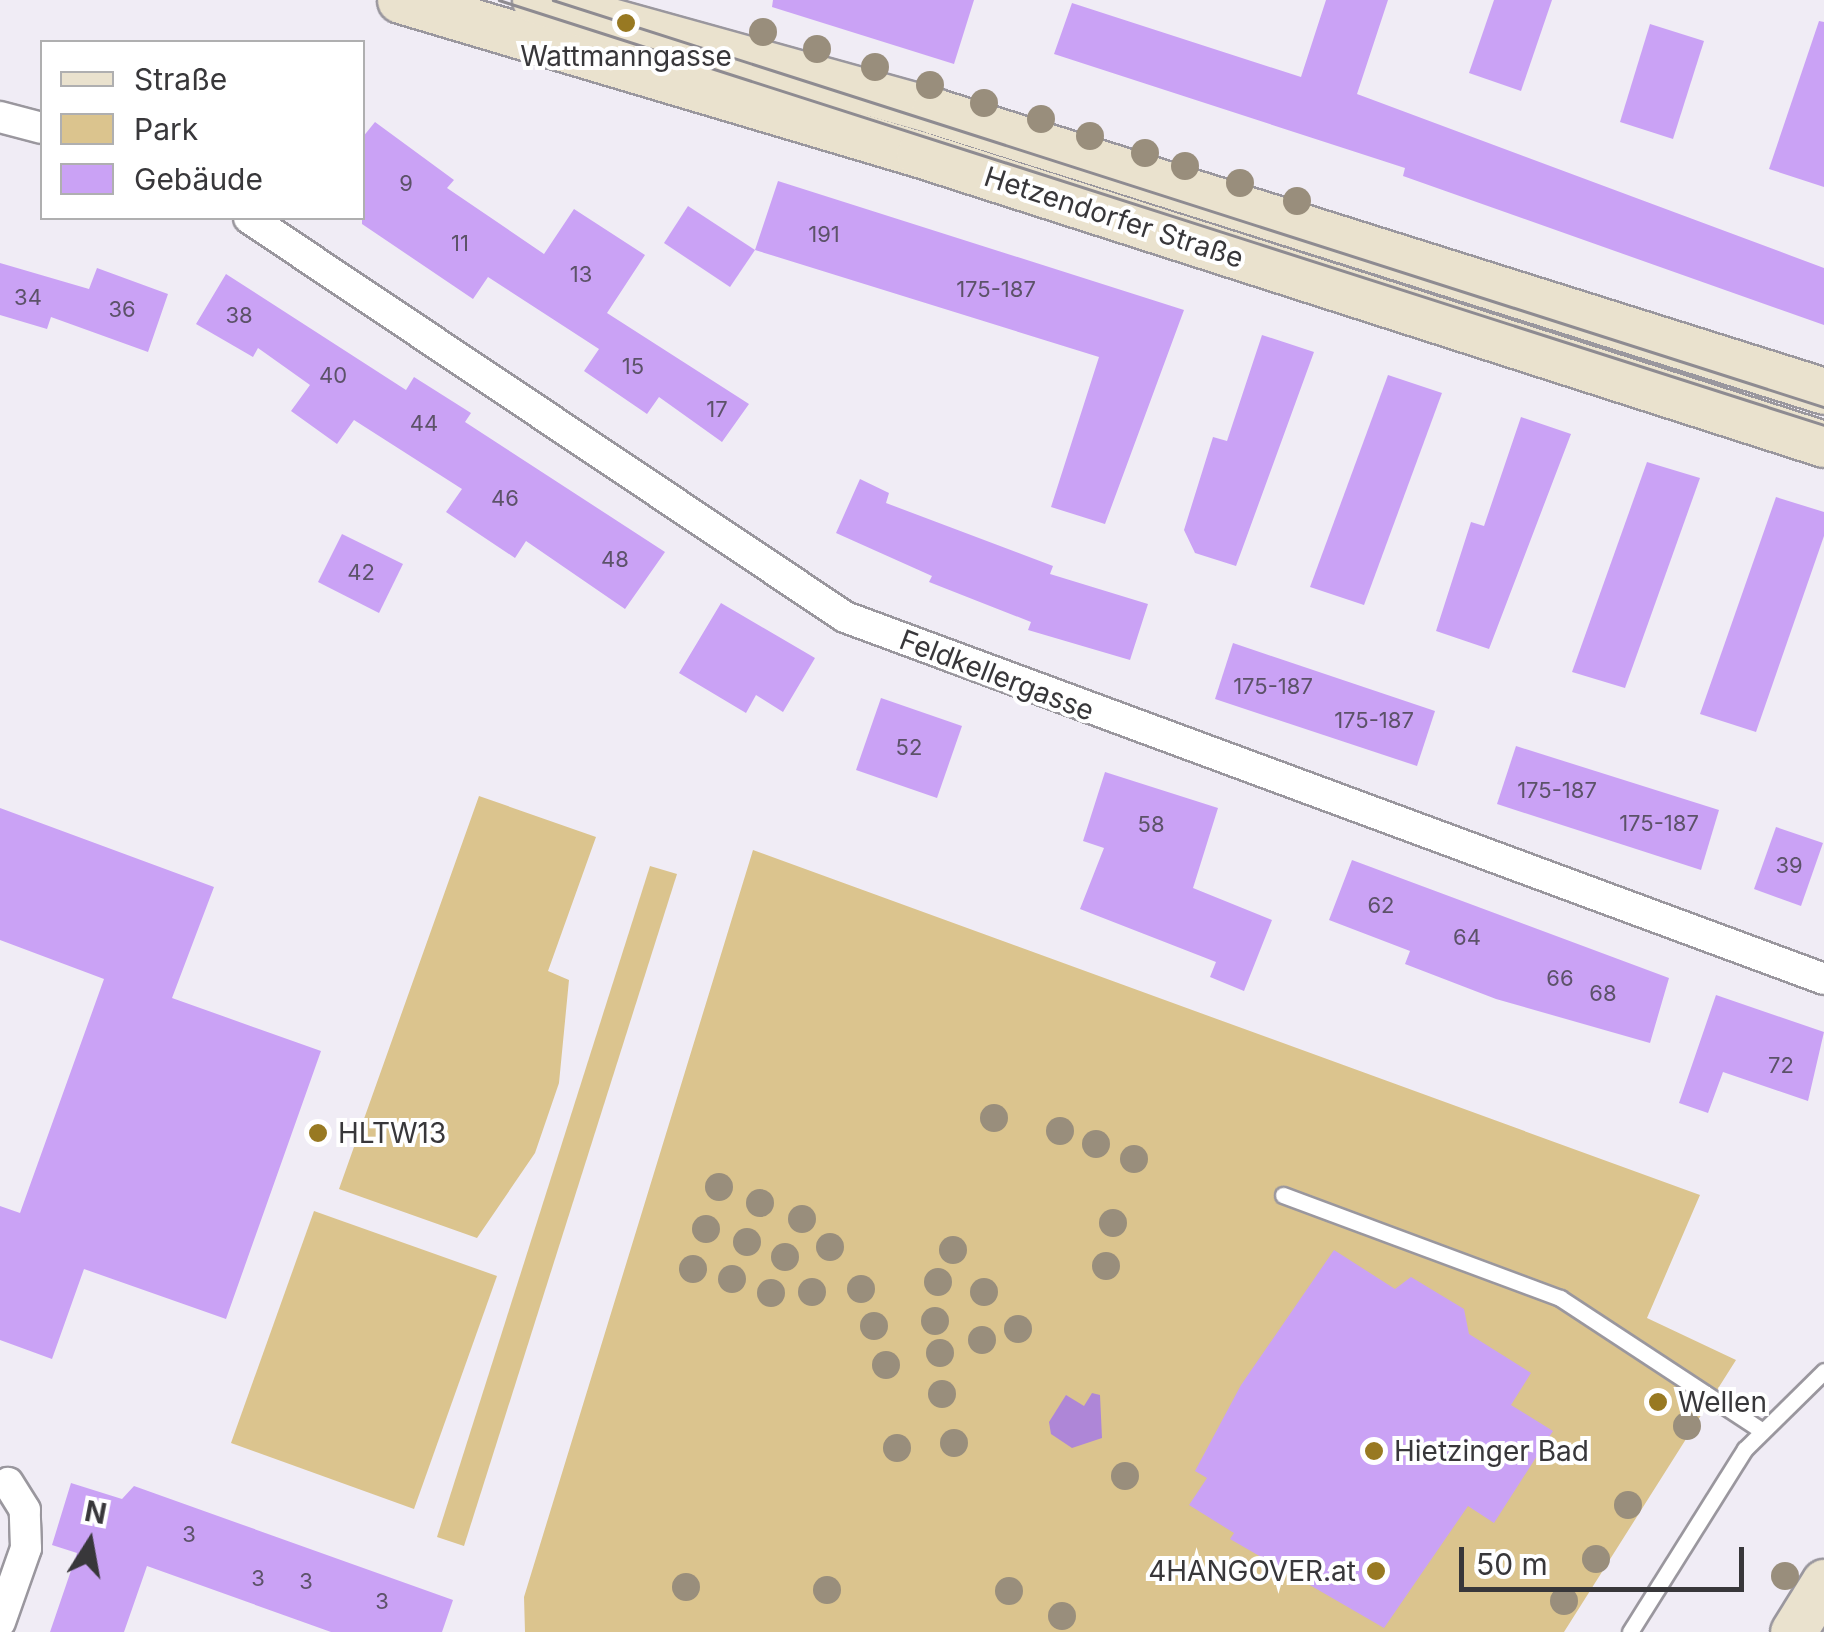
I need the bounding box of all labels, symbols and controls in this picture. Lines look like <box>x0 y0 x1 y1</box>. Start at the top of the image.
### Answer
marker: Wattmanngasse <box>615 12 637 34</box>
place label: Wattmanngasse <box>520 39 732 73</box>
legend <box>40 40 365 220</box>
text: Straße <box>134 61 227 97</box>
text: Park <box>134 111 198 147</box>
street label: Hetzendorfer Straße <box>980 159 1248 275</box>
text: Gebäude <box>134 161 263 197</box>
house number: 9 <box>399 171 413 197</box>
house number: 191 <box>808 222 840 248</box>
house number: 11 <box>451 231 469 257</box>
house number: 13 <box>570 262 592 288</box>
house number: 175-187 <box>956 277 1036 303</box>
house number: 34 <box>14 285 42 311</box>
house number: 36 <box>108 297 136 323</box>
house number: 38 <box>225 303 253 329</box>
house number: 15 <box>622 354 644 380</box>
house number: 40 <box>319 363 347 389</box>
house number: 17 <box>706 397 728 423</box>
house number: 44 <box>410 411 438 437</box>
house number: 46 <box>491 486 519 512</box>
house number: 48 <box>601 547 629 573</box>
house number: 42 <box>347 560 375 586</box>
street label: Feldkellergasse <box>895 622 1099 728</box>
house number: 175-187 <box>1233 674 1313 700</box>
house number: 175-187 <box>1334 708 1414 734</box>
house number: 52 <box>896 735 922 761</box>
house number: 175-187 <box>1517 778 1597 804</box>
house number: 175-187 <box>1619 811 1699 837</box>
house number: 58 <box>1138 812 1164 838</box>
house number: 39 <box>1775 853 1803 879</box>
house number: 62 <box>1367 893 1395 919</box>
house number: 64 <box>1453 925 1481 951</box>
house number: 66 <box>1546 966 1574 992</box>
house number: 68 <box>1589 981 1617 1007</box>
house number: 72 <box>1768 1053 1794 1079</box>
place label: HLTW13 <box>338 1116 446 1150</box>
marker: HLTW13 <box>307 1122 329 1144</box>
place label: Wellen <box>1678 1385 1767 1419</box>
marker: Wellen <box>1647 1391 1669 1413</box>
place label: Hietzinger Bad <box>1394 1434 1589 1468</box>
marker: Hietzinger Bad <box>1363 1440 1385 1462</box>
north arrow <box>40 1492 140 1592</box>
text: N <box>82 1494 109 1531</box>
house number: 3 <box>182 1522 196 1548</box>
scale bar <box>1464 1527 1749 1589</box>
text: 50 m <box>1476 1546 1548 1582</box>
place label: 4HANGOVER.at <box>1148 1554 1356 1588</box>
marker: 4HANGOVER.at <box>1365 1560 1387 1582</box>
house number: 3 <box>251 1566 265 1592</box>
house number: 3 <box>299 1569 313 1595</box>
house number: 3 <box>375 1589 389 1615</box>

